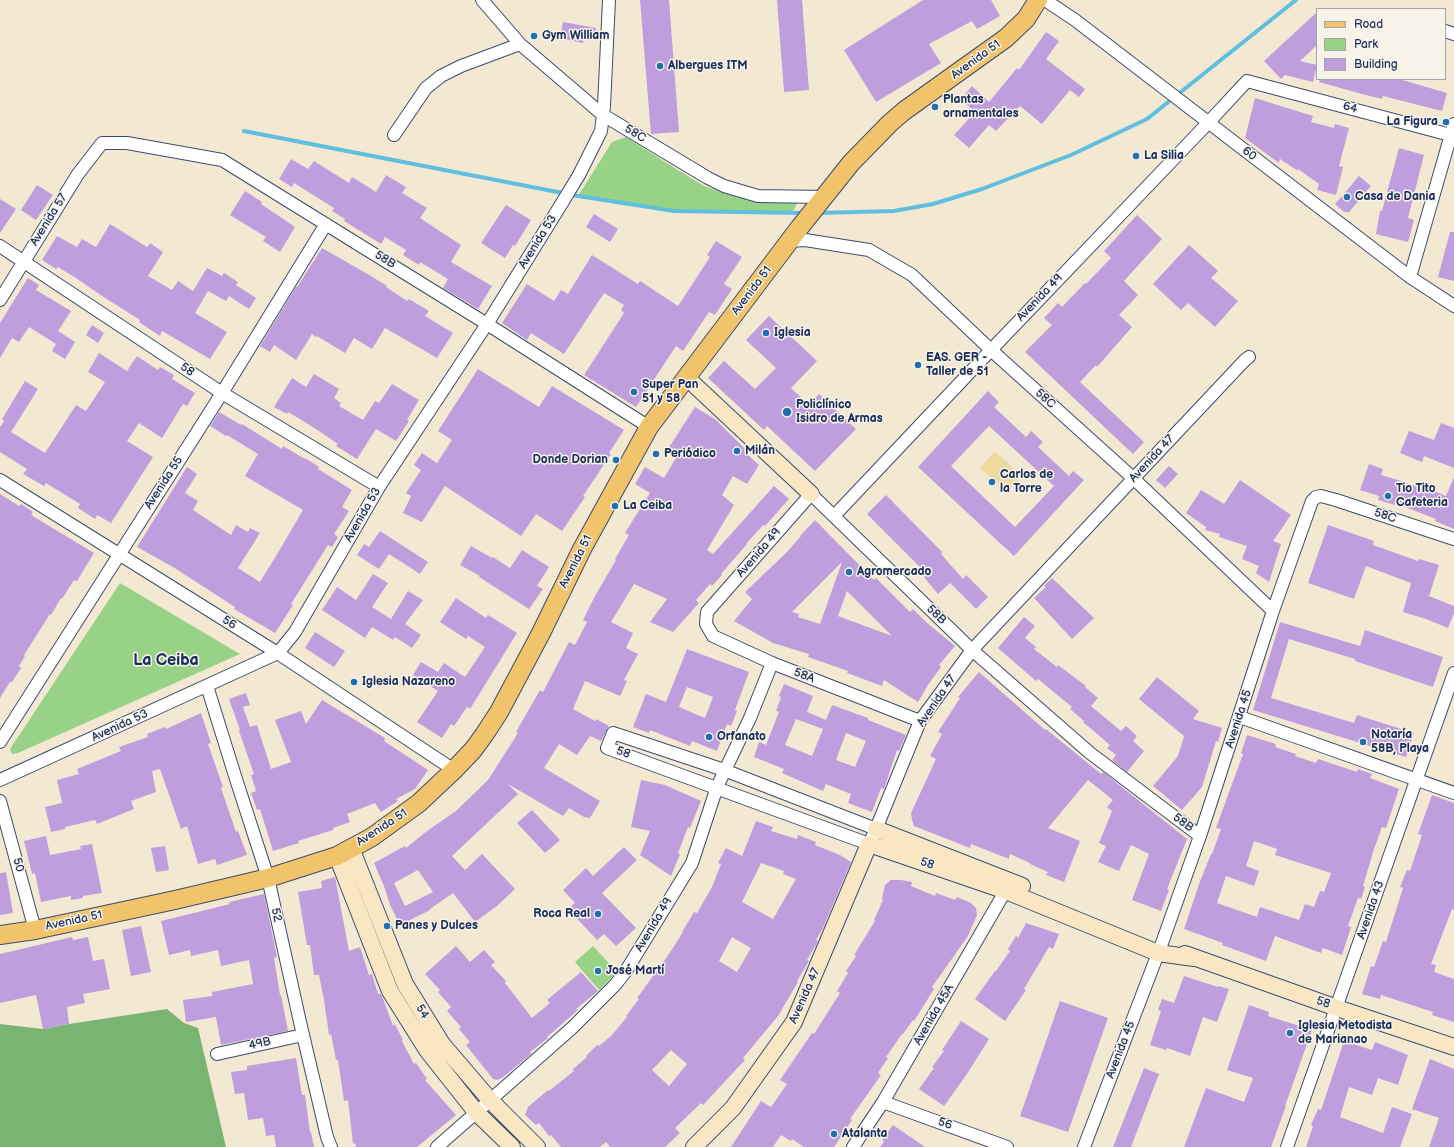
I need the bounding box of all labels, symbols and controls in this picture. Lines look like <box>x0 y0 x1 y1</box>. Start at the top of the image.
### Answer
legend <box>1316 8 1446 80</box>
text: Road <box>1354 17 1383 32</box>
place label: Gym William <box>542 29 609 43</box>
marker: Gym William <box>529 31 539 41</box>
street label: Avenida 51 <box>948 37 1004 83</box>
text: Park <box>1354 37 1378 52</box>
text: Building <box>1354 57 1398 72</box>
place label: Albergues ITM <box>668 59 748 73</box>
marker: Albergues ITM <box>655 61 665 71</box>
place label: Plantas ornamentales <box>943 93 1019 121</box>
street label: 64 <box>1341 99 1359 117</box>
marker: Plantas ornamentales <box>930 102 940 112</box>
place label: La Figura <box>1386 115 1438 129</box>
marker: La Figura <box>1441 117 1451 127</box>
street label: 58C <box>622 122 648 146</box>
street label: 60 <box>1239 144 1259 164</box>
place label: La Silia <box>1144 149 1184 163</box>
marker: La Silia <box>1131 151 1141 161</box>
place label: Casa de Dania <box>1355 190 1435 204</box>
street label: Avenida 57 <box>27 191 71 249</box>
marker: Casa de Dania <box>1342 192 1352 202</box>
street label: Avenida 53 <box>516 213 560 271</box>
street label: 58B <box>372 248 398 272</box>
street label: Avenida 51 <box>729 264 775 318</box>
street label: Avenida 49 <box>1014 271 1066 325</box>
place label: Iglesia <box>774 326 811 340</box>
marker: Iglesia <box>761 328 771 338</box>
place label: EAS. GER - Taller de 51 <box>926 351 988 379</box>
street label: 58 <box>177 360 197 380</box>
marker: EAS. GER - Taller de 51 <box>913 360 923 370</box>
place label: Super Pan 51 y 58 <box>642 378 698 406</box>
street label: 58C <box>1032 386 1058 412</box>
marker: Super Pan 51 y 58 <box>629 387 639 397</box>
place label: Policlínico Isidro de Armas <box>796 398 883 426</box>
marker: Policlínico Isidro de Armas <box>781 406 793 418</box>
street label: Avenida 47 <box>1126 432 1178 486</box>
place label: Milán <box>745 444 775 458</box>
marker: Milán <box>732 446 742 456</box>
place label: Periódico <box>664 447 716 461</box>
marker: Periódico <box>651 449 661 459</box>
place label: Donde Dorian <box>532 453 608 467</box>
street label: Avenida 55 <box>142 454 186 512</box>
marker: Donde Dorian <box>611 455 621 465</box>
place label: Carlos de la Torre <box>1000 468 1053 496</box>
marker: Carlos de la Torre <box>987 477 997 487</box>
place label: Tio Tito Cafeteria <box>1396 482 1448 510</box>
street label: Avenida 53 <box>342 485 384 545</box>
marker: Tio Tito Cafeteria <box>1383 491 1393 501</box>
place label: La Ceiba <box>623 499 672 513</box>
marker: La Ceiba <box>610 501 620 511</box>
street label: 58C <box>1372 506 1398 526</box>
street label: Avenida 49 <box>734 525 784 581</box>
street label: Avenida 51 <box>556 533 596 591</box>
place label: Agromercado <box>857 565 931 579</box>
marker: Agromercado <box>844 567 854 577</box>
street label: 58B <box>923 602 949 628</box>
street label: 56 <box>219 613 239 633</box>
district label: La Ceiba <box>133 651 199 671</box>
street label: 58A <box>792 665 816 687</box>
street label: Avenida 47 <box>914 672 960 730</box>
place label: Iglesia Nazareno <box>362 675 455 689</box>
marker: Iglesia Nazareno <box>349 677 359 687</box>
street label: Avenida 45 <box>1223 688 1255 750</box>
street label: Avenida 53 <box>90 707 150 745</box>
place label: Notaría 58B, Playa <box>1371 728 1429 756</box>
place label: Orfanato <box>717 730 766 744</box>
marker: Orfanato <box>704 732 714 742</box>
marker: Notaría 58B, Playa <box>1358 737 1368 747</box>
street label: 58 <box>614 744 632 762</box>
street label: Avenida 51 <box>354 806 410 850</box>
street label: 58B <box>1170 811 1196 835</box>
street label: 58 <box>918 855 936 873</box>
street label: 50 <box>9 856 27 874</box>
street label: Avenida 43 <box>1354 879 1388 941</box>
street label: Avenida 49 <box>632 895 676 955</box>
street label: 52 <box>268 907 284 923</box>
place label: Roca Real <box>533 907 590 921</box>
street label: Avenida 51 <box>44 908 104 934</box>
marker: Roca Real <box>593 909 603 919</box>
place label: Panes y Dulces <box>395 919 478 933</box>
marker: Panes y Dulces <box>382 921 392 931</box>
place label: José Martí <box>606 964 664 978</box>
marker: José Martí <box>593 966 603 976</box>
street label: Avenida 47 <box>786 966 824 1026</box>
street label: Avenida 45A <box>911 982 957 1048</box>
street label: 58 <box>1314 994 1332 1012</box>
street label: 54 <box>412 1002 432 1022</box>
street label: Avenida 45 <box>1103 1019 1139 1081</box>
place label: Iglesia Metodista de Marianao <box>1298 1019 1392 1047</box>
marker: Iglesia Metodista de Marianao <box>1285 1028 1295 1038</box>
street label: 49B <box>247 1034 273 1054</box>
street label: 56 <box>936 1115 954 1133</box>
place label: Atalanta <box>842 1127 887 1141</box>
marker: Atalanta <box>829 1129 839 1139</box>

